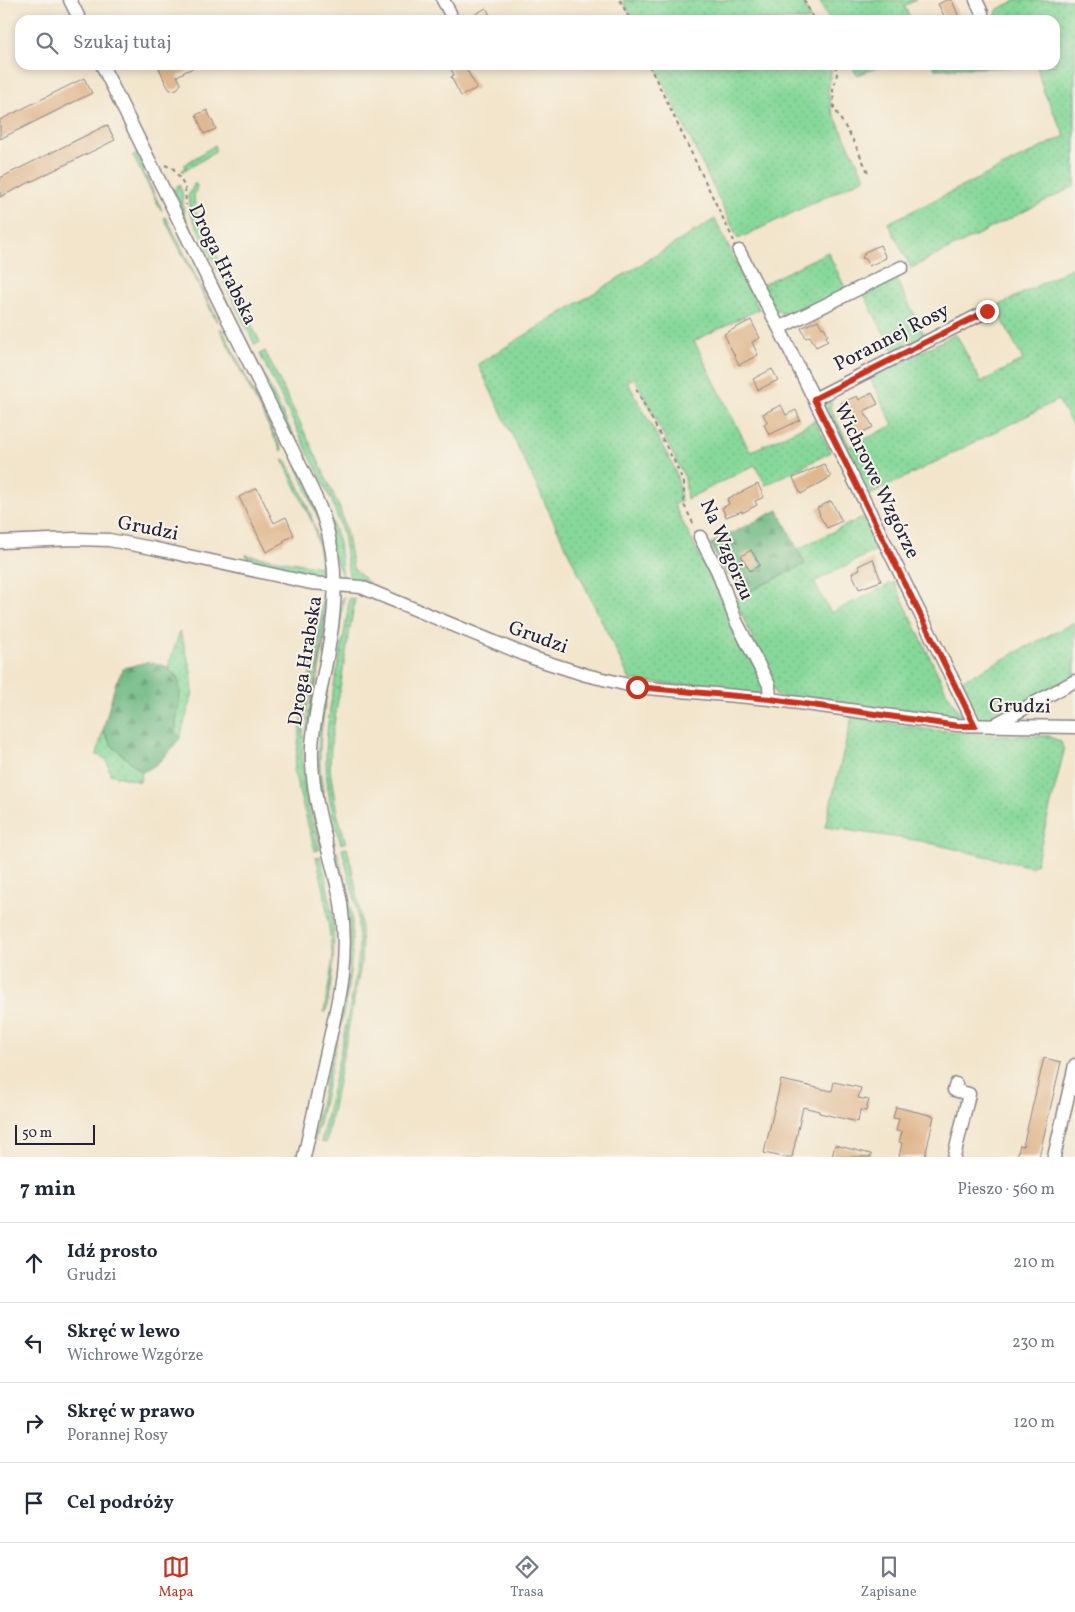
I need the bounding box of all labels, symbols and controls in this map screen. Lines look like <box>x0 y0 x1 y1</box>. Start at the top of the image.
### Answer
search box <box>15 15 1060 70</box>
icon: search <box>33 29 61 57</box>
text: Szukaj tutaj <box>73 30 172 56</box>
street label: Droga Hrabska <box>181 200 263 330</box>
street label: Porannej Rosy <box>829 297 955 379</box>
route end <box>976 300 999 323</box>
street label: Wichrowe Wzgórze <box>826 398 926 564</box>
street label: Na Wzgórzu <box>692 495 760 605</box>
street label: Grudzi <box>115 509 181 549</box>
street label: Droga Hrabska <box>282 594 330 728</box>
street label: Grudzi <box>504 614 572 662</box>
route start <box>626 676 649 699</box>
street label: Grudzi <box>989 692 1051 722</box>
scale bar <box>15 1122 95 1145</box>
text: 50 m <box>22 1124 52 1143</box>
text: 7 min <box>20 1175 76 1204</box>
text: Pieszo · 560 m <box>958 1179 1055 1201</box>
text: Idź prosto <box>67 1239 158 1265</box>
icon: ahead <box>20 1249 48 1277</box>
text: 210 m <box>1013 1252 1055 1274</box>
text: Grudzi <box>67 1265 116 1287</box>
text: Skręć w lewo <box>67 1319 180 1345</box>
icon: left <box>20 1329 48 1357</box>
text: 230 m <box>1012 1332 1055 1354</box>
text: Wichrowe Wzgórze <box>67 1345 203 1367</box>
text: Skręć w prawo <box>67 1399 195 1425</box>
icon: right <box>20 1409 48 1437</box>
text: 120 m <box>1013 1412 1055 1434</box>
text: Porannej Rosy <box>67 1425 168 1447</box>
icon: arrive <box>20 1489 48 1517</box>
text: Cel podróży <box>67 1490 174 1516</box>
tab: Mapa <box>158 1553 193 1602</box>
tab: Trasa <box>510 1553 544 1602</box>
tab: Zapisane <box>861 1553 917 1602</box>

